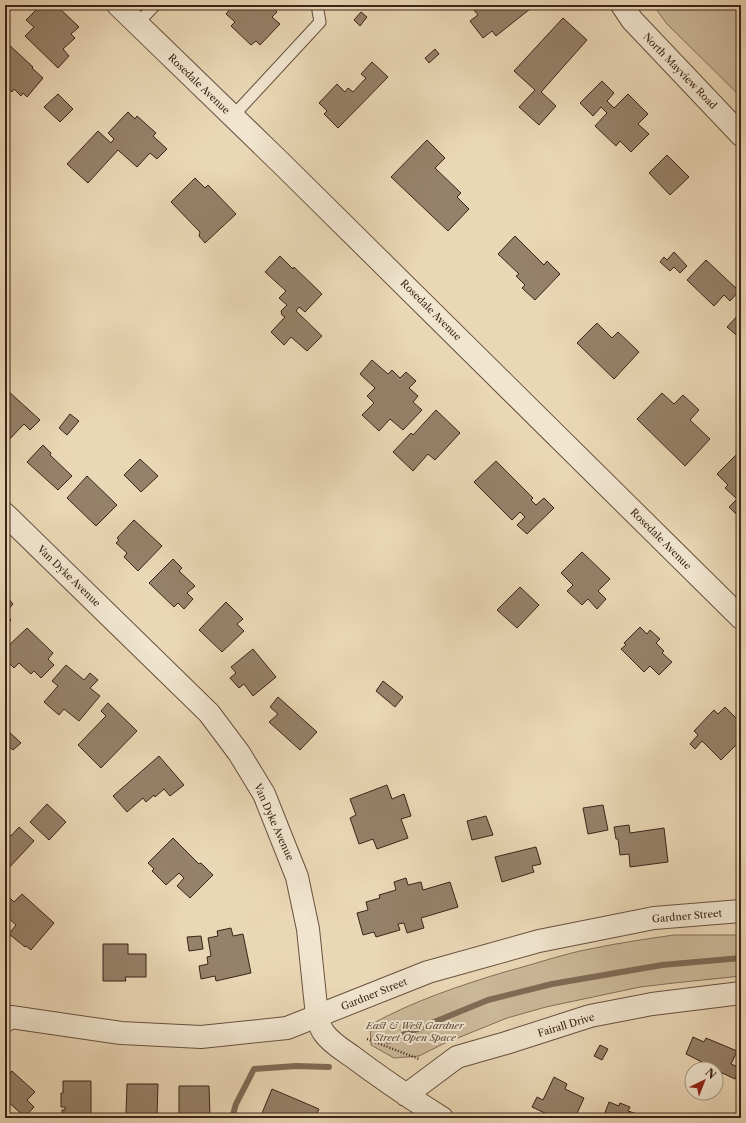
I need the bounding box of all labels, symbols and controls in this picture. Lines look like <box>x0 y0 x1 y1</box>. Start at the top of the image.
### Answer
street label: North Mayview Road <box>640 30 720 112</box>
street label: Rosedale Avenue <box>165 51 233 117</box>
street label: Rosedale Avenue <box>398 277 465 344</box>
street label: Rosedale Avenue <box>628 506 695 573</box>
street label: Van Dyke Avenue <box>34 542 104 610</box>
street label: Van Dyke Avenue <box>251 781 297 863</box>
street label: Gardner Street <box>651 906 723 926</box>
street label: Gardner Street <box>339 975 409 1013</box>
street label: Fairall Drive <box>536 1010 596 1040</box>
park label: East & West Gardner Street Open Space <box>365 1019 465 1044</box>
north arrow <box>684 1061 724 1101</box>
text: N <box>703 1065 719 1082</box>

